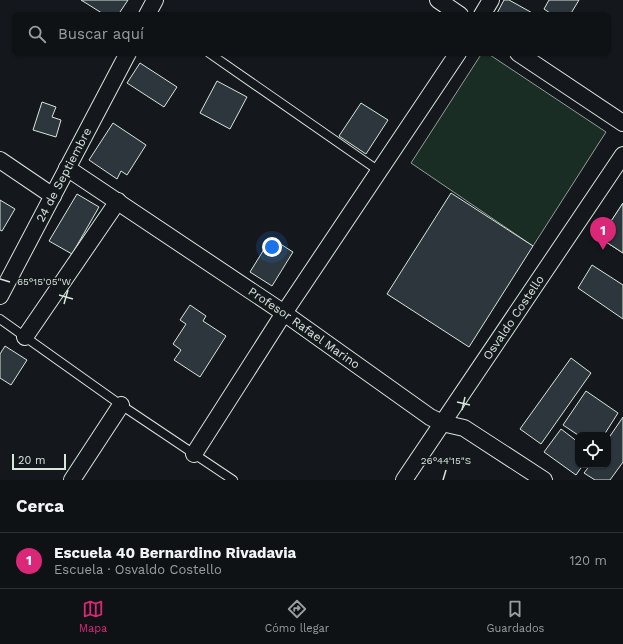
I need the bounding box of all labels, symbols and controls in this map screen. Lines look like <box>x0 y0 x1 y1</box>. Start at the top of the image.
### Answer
search box <box>12 12 611 56</box>
icon: search <box>26 23 48 45</box>
text: Buscar aquí <box>58 25 144 43</box>
street label: 24 de Septiembre <box>33 125 94 224</box>
pin: 1 <box>590 217 616 250</box>
your location <box>262 237 282 257</box>
street label: Osvaldo Costello <box>480 273 547 362</box>
text: 65°15'05"W <box>17 276 72 287</box>
street label: Profesor Rafael Marino <box>246 284 363 372</box>
map controls <box>575 432 611 468</box>
button: locate <box>575 432 611 468</box>
scale bar <box>12 452 66 471</box>
text: 20 m <box>18 454 46 467</box>
text: 26°44'15"S <box>421 455 471 466</box>
text: Cerca <box>16 496 64 516</box>
text: Escuela 40 Bernardino Rivadavia <box>54 544 296 562</box>
text: 1 <box>26 553 32 568</box>
text: 120 m <box>569 553 607 568</box>
text: Escuela · Osvaldo Costello <box>54 562 222 577</box>
tab: Mapa <box>79 598 107 635</box>
tab: Cómo llegar <box>265 598 329 635</box>
tab: Guardados <box>487 598 544 635</box>

